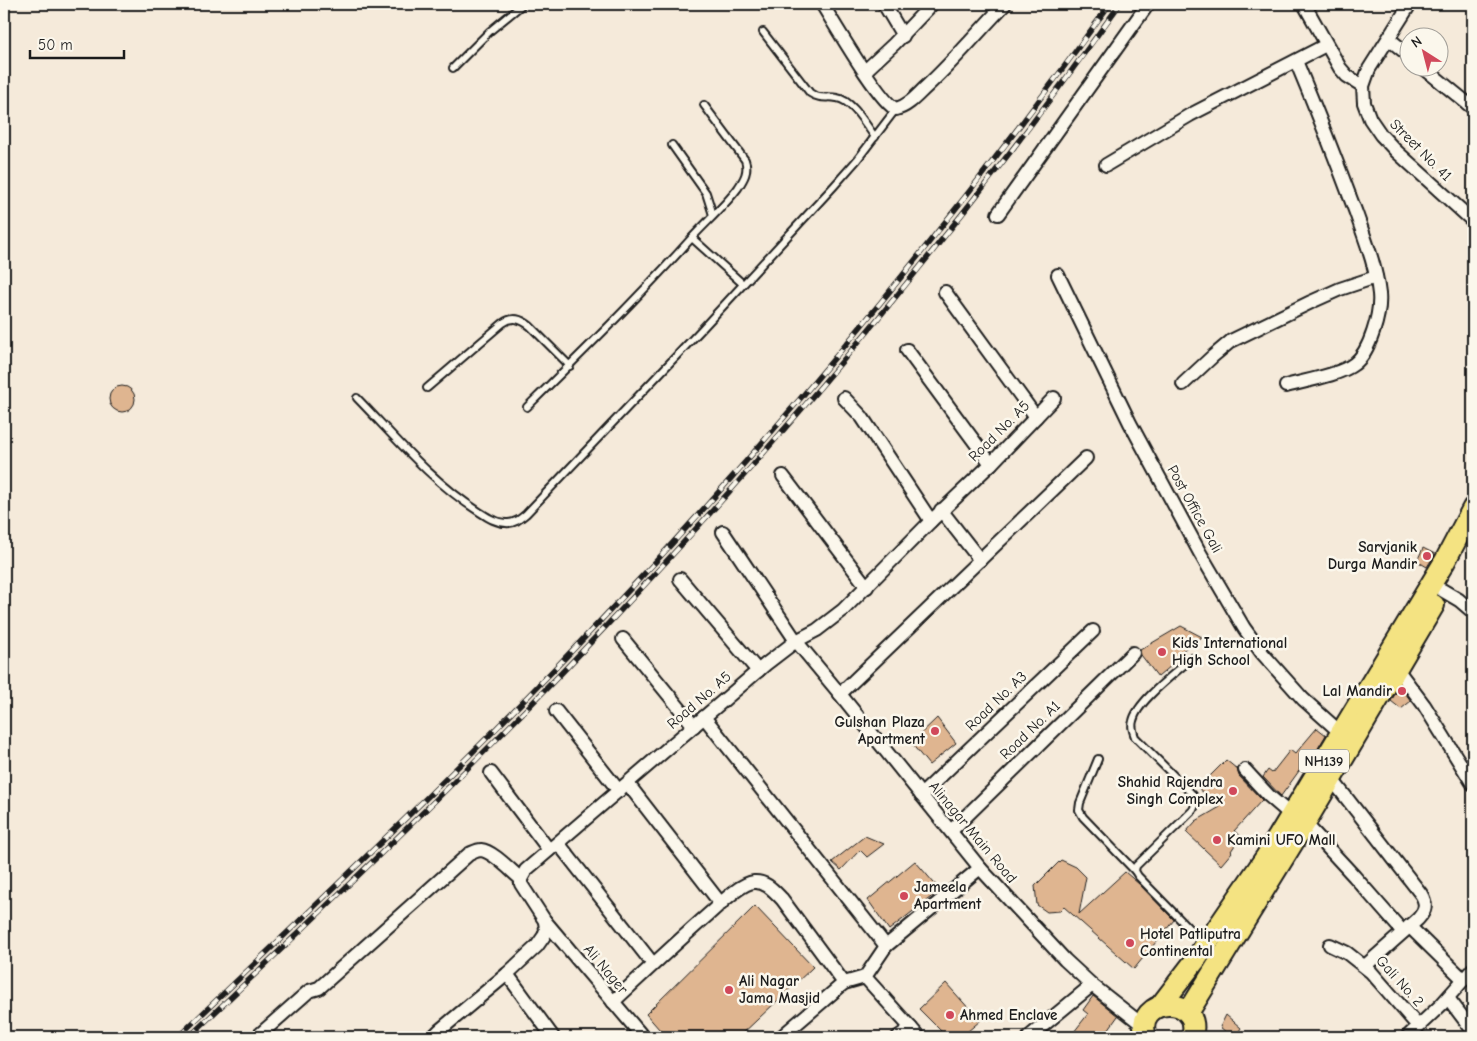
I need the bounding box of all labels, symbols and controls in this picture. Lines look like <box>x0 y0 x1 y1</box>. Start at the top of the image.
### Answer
scale bar <box>30 28 124 60</box>
north arrow <box>1400 28 1450 78</box>
text: N <box>1408 32 1425 51</box>
text: 50 m <box>38 36 73 54</box>
street label: Street No. 41 <box>1386 115 1456 185</box>
street label: Road No. A5 <box>965 397 1033 465</box>
street label: Post Office Gali <box>1163 462 1227 556</box>
place label: Sarvjanik Durga Mandir <box>1328 538 1418 573</box>
marker: Sarvjanik Durga Mandir <box>1421 550 1433 562</box>
place label: Kids International High School <box>1172 634 1287 669</box>
marker: Kids International High School <box>1156 646 1168 658</box>
street label: Road No. A5 <box>663 667 735 733</box>
street label: Road No. A3 <box>962 667 1030 735</box>
place label: Lal Mandir <box>1322 682 1392 700</box>
marker: Lal Mandir <box>1396 685 1408 697</box>
street label: Road No. A1 <box>996 697 1064 763</box>
place label: Gulshan Plaza Apartment <box>834 713 926 748</box>
marker: Gulshan Plaza Apartment <box>929 725 941 737</box>
road number: NH139 <box>1299 749 1349 772</box>
place label: Shahid Rajendra Singh Complex <box>1118 773 1224 808</box>
street label: Alinagar Main Road <box>925 777 1021 887</box>
marker: Shahid Rajendra Singh Complex <box>1227 785 1239 797</box>
place label: Kamini UFO Mall <box>1227 831 1336 849</box>
marker: Kamini UFO Mall <box>1211 834 1223 846</box>
place label: Jameela Apartment <box>914 878 982 913</box>
marker: Jameela Apartment <box>898 890 910 902</box>
place label: Hotel Patliputra Continental <box>1140 925 1241 960</box>
marker: Hotel Patliputra Continental <box>1124 937 1136 949</box>
street label: Ali Nager <box>580 940 632 998</box>
street label: Gali No. 2 <box>1372 952 1428 1010</box>
place label: Ali Nagar Jama Masjid <box>739 972 820 1007</box>
marker: Ali Nagar Jama Masjid <box>723 984 735 996</box>
place label: Ahmed Enclave <box>960 1006 1057 1024</box>
marker: Ahmed Enclave <box>944 1009 956 1021</box>

